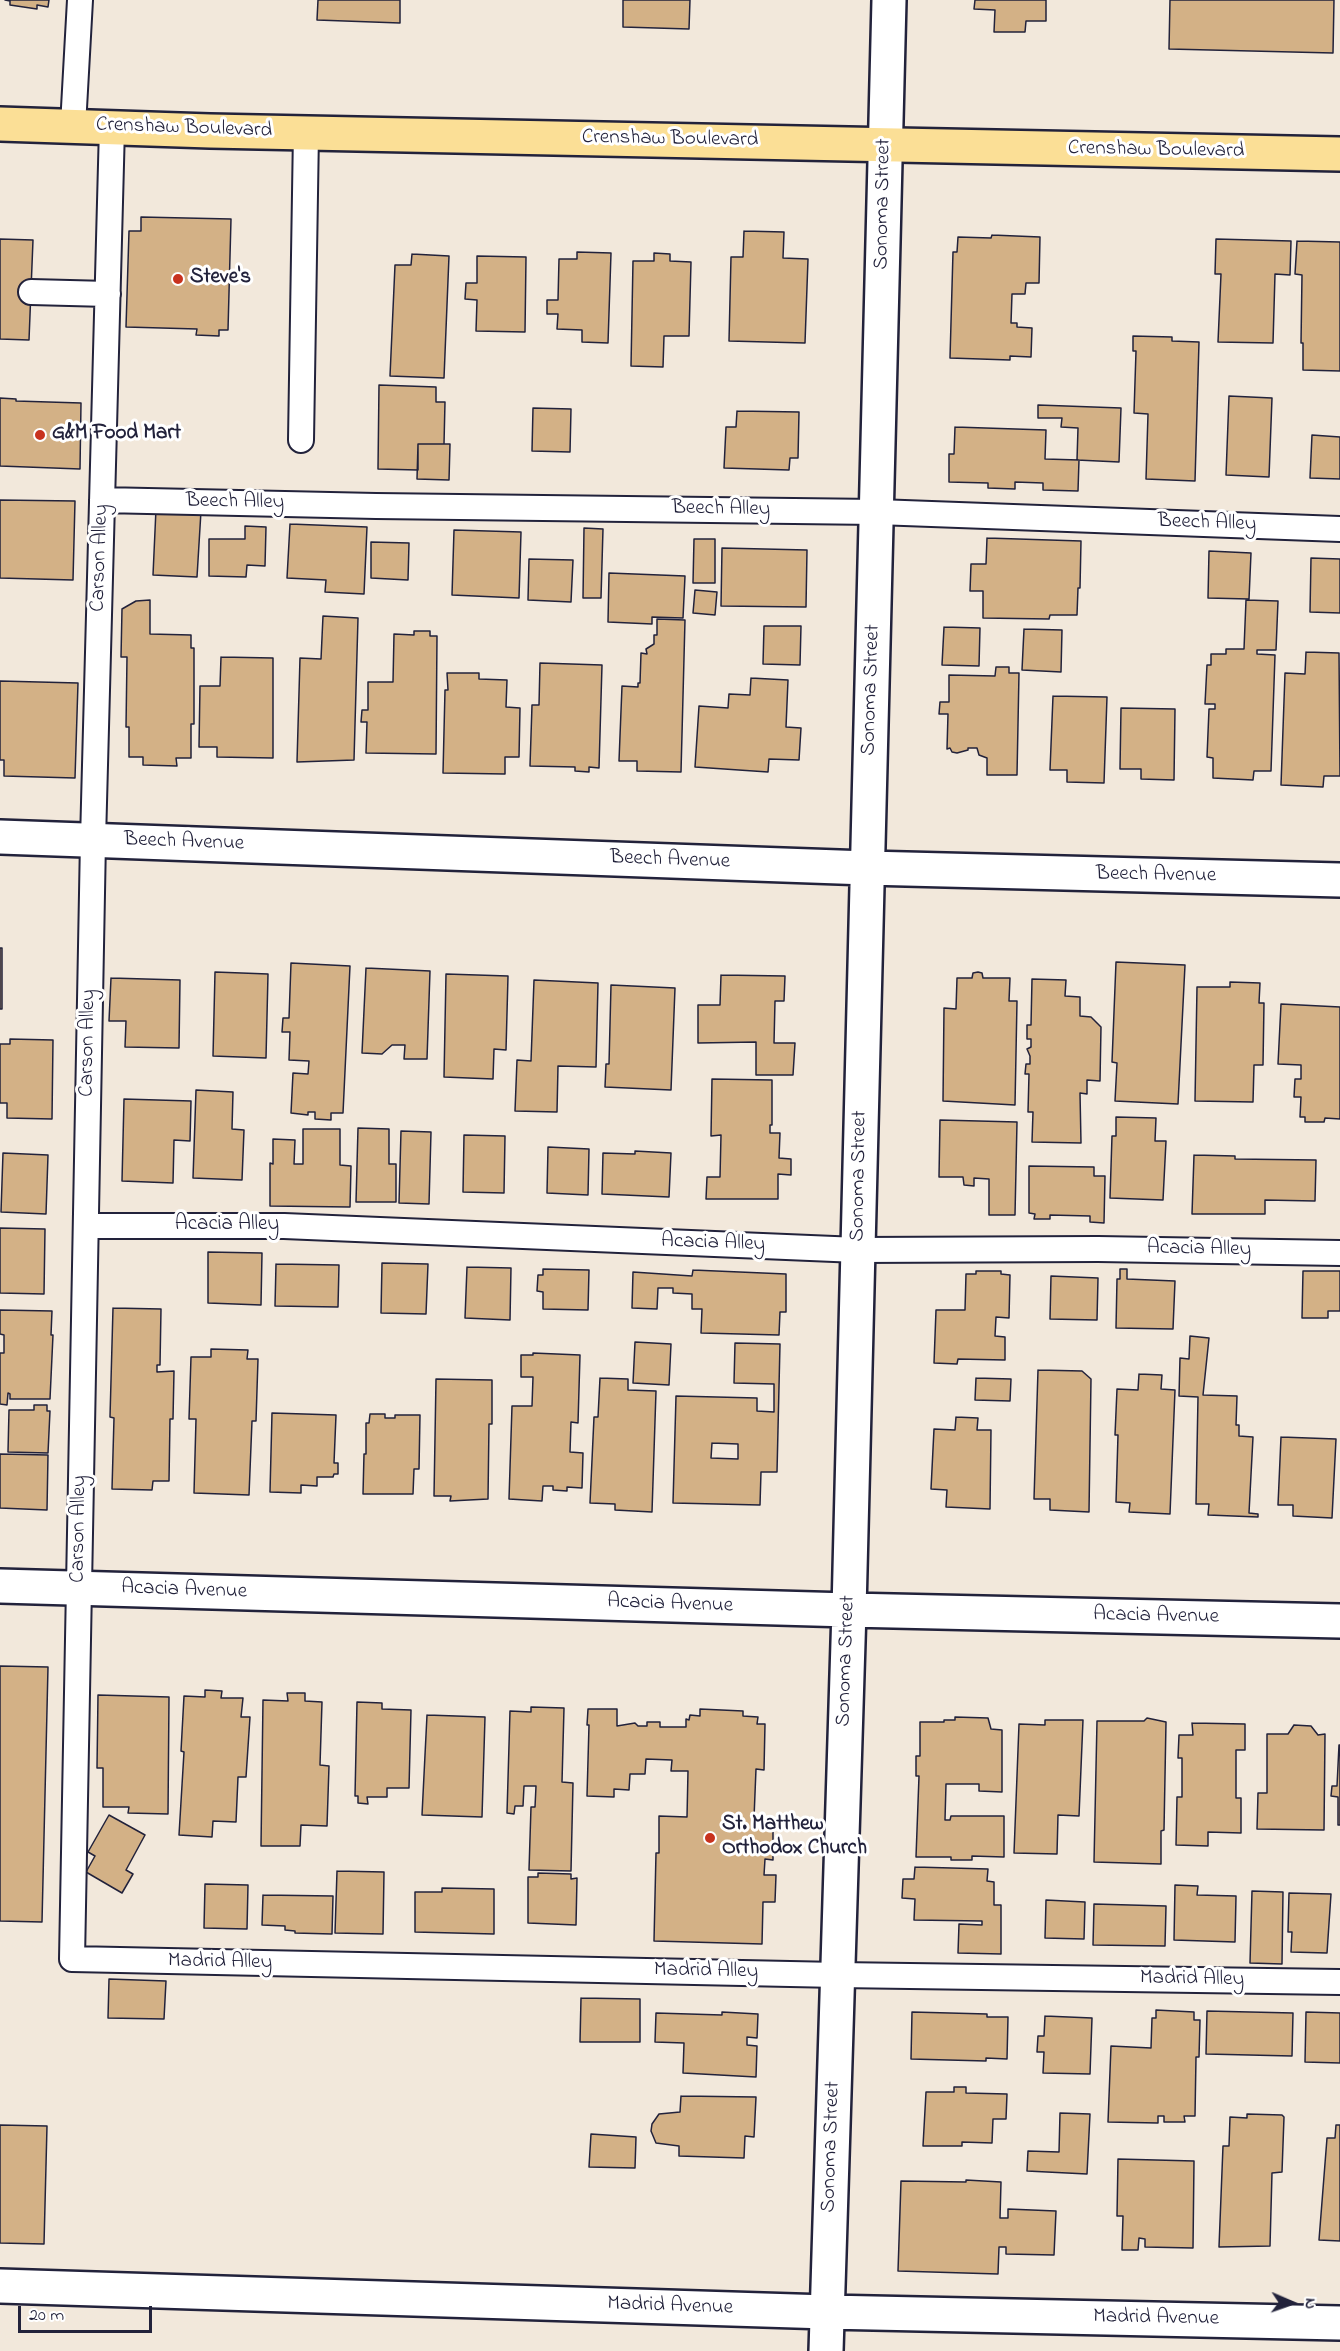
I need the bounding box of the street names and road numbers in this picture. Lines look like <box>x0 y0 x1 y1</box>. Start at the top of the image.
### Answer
street label: Crenshaw Boulevard <box>95 113 273 145</box>
street label: Crenshaw Boulevard <box>582 126 758 154</box>
street label: Crenshaw Boulevard <box>1068 137 1244 165</box>
street label: Sonoma Street <box>870 138 898 270</box>
street label: Beech Alley <box>186 490 284 516</box>
street label: Beech Alley <box>672 497 770 523</box>
street label: Carson Alley <box>87 504 115 612</box>
street label: Beech Alley <box>1157 510 1257 538</box>
street label: Sonoma Street <box>857 624 887 756</box>
street label: Beech Avenue <box>123 828 245 858</box>
street label: Beech Avenue <box>609 846 731 876</box>
street label: Beech Avenue <box>1096 862 1216 890</box>
street label: Carson Alley <box>75 989 103 1097</box>
street label: Sonoma Street <box>846 1110 874 1242</box>
street label: Acacia Alley <box>175 1213 279 1239</box>
street label: Acacia Alley <box>660 1230 766 1258</box>
street label: Acacia Alley <box>1147 1236 1251 1264</box>
street label: Carson Alley <box>66 1475 94 1583</box>
street label: Acacia Avenue <box>121 1576 247 1606</box>
street label: Acacia Avenue <box>607 1590 733 1620</box>
street label: Sonoma Street <box>832 1595 862 1727</box>
street label: Acacia Avenue <box>1093 1603 1219 1631</box>
street label: Madrid Alley <box>168 1949 272 1977</box>
street label: Madrid Alley <box>654 1958 758 1986</box>
street label: Madrid Alley <box>1140 1966 1244 1994</box>
street label: Sonoma Street <box>817 2081 847 2213</box>
street label: Madrid Avenue <box>607 2292 733 2322</box>
street label: Madrid Avenue <box>1093 2305 1219 2333</box>

